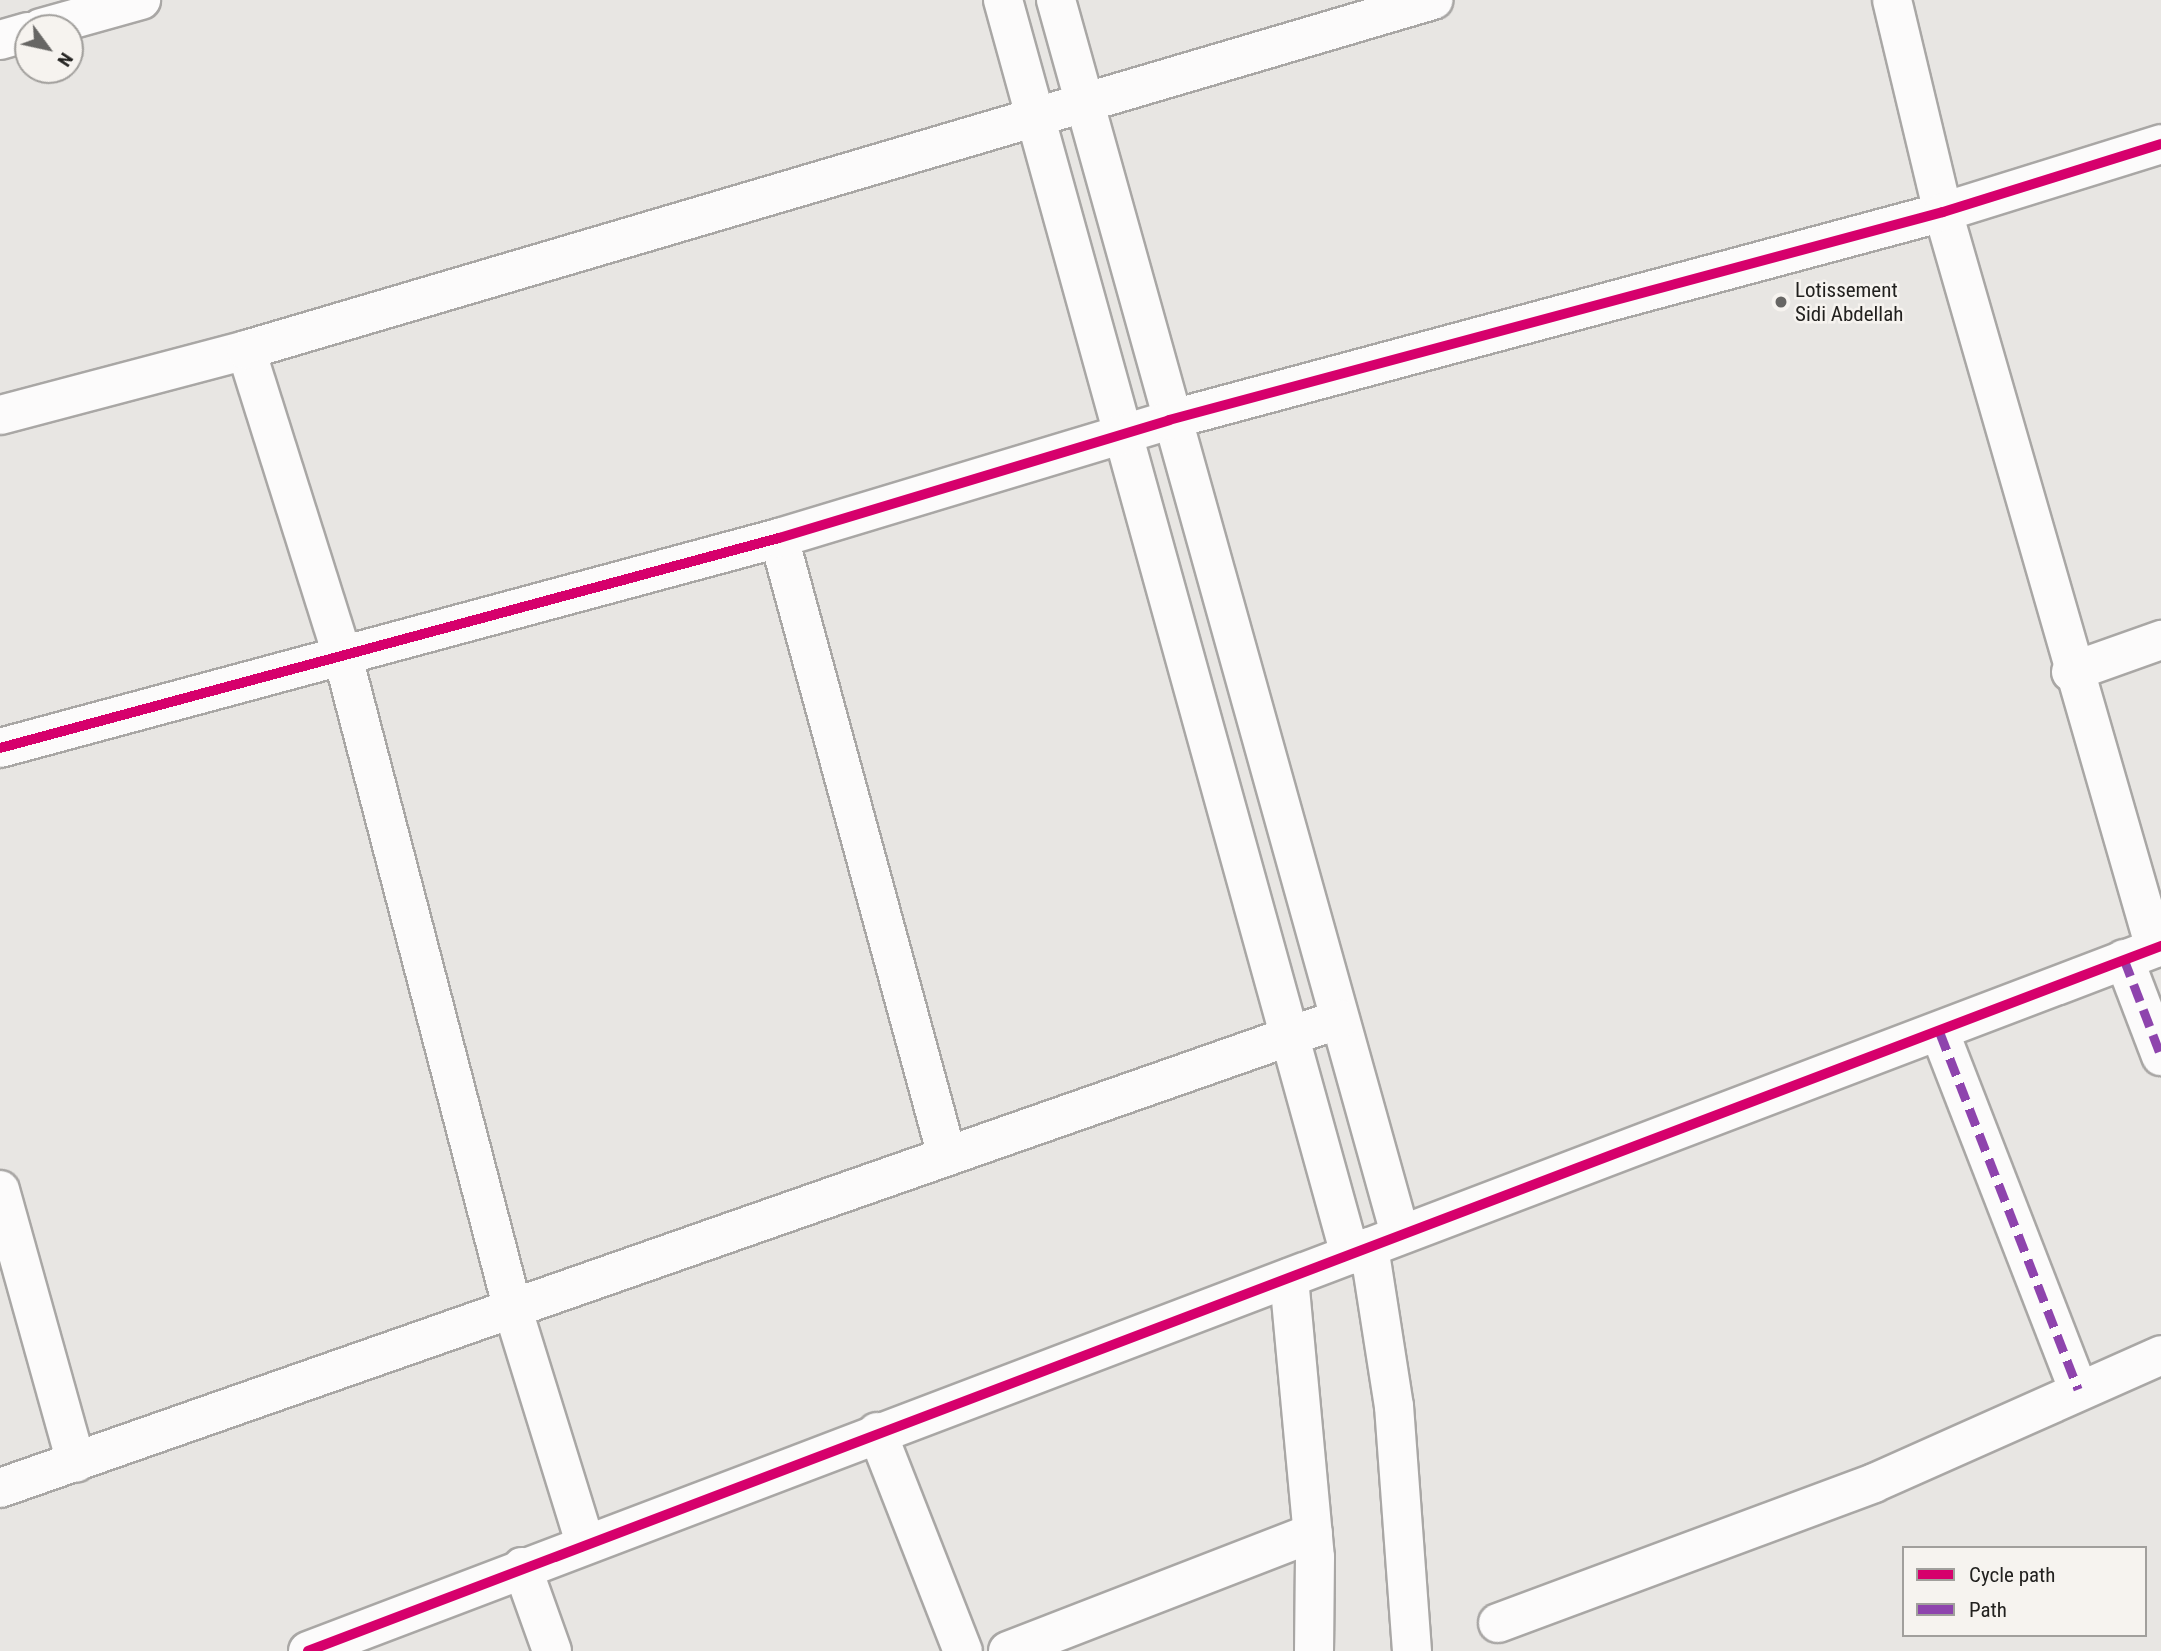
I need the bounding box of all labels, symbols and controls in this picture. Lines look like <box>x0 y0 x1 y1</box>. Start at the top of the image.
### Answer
north arrow <box>14 14 84 84</box>
text: N <box>53 48 78 71</box>
place label: Lotissement Sidi Abdellah <box>1795 277 1903 327</box>
marker: Lotissement Sidi Abdellah <box>1773 294 1789 310</box>
legend <box>1902 1546 2147 1637</box>
text: Cycle path <box>1969 1563 2055 1587</box>
text: Path <box>1969 1598 2007 1622</box>

